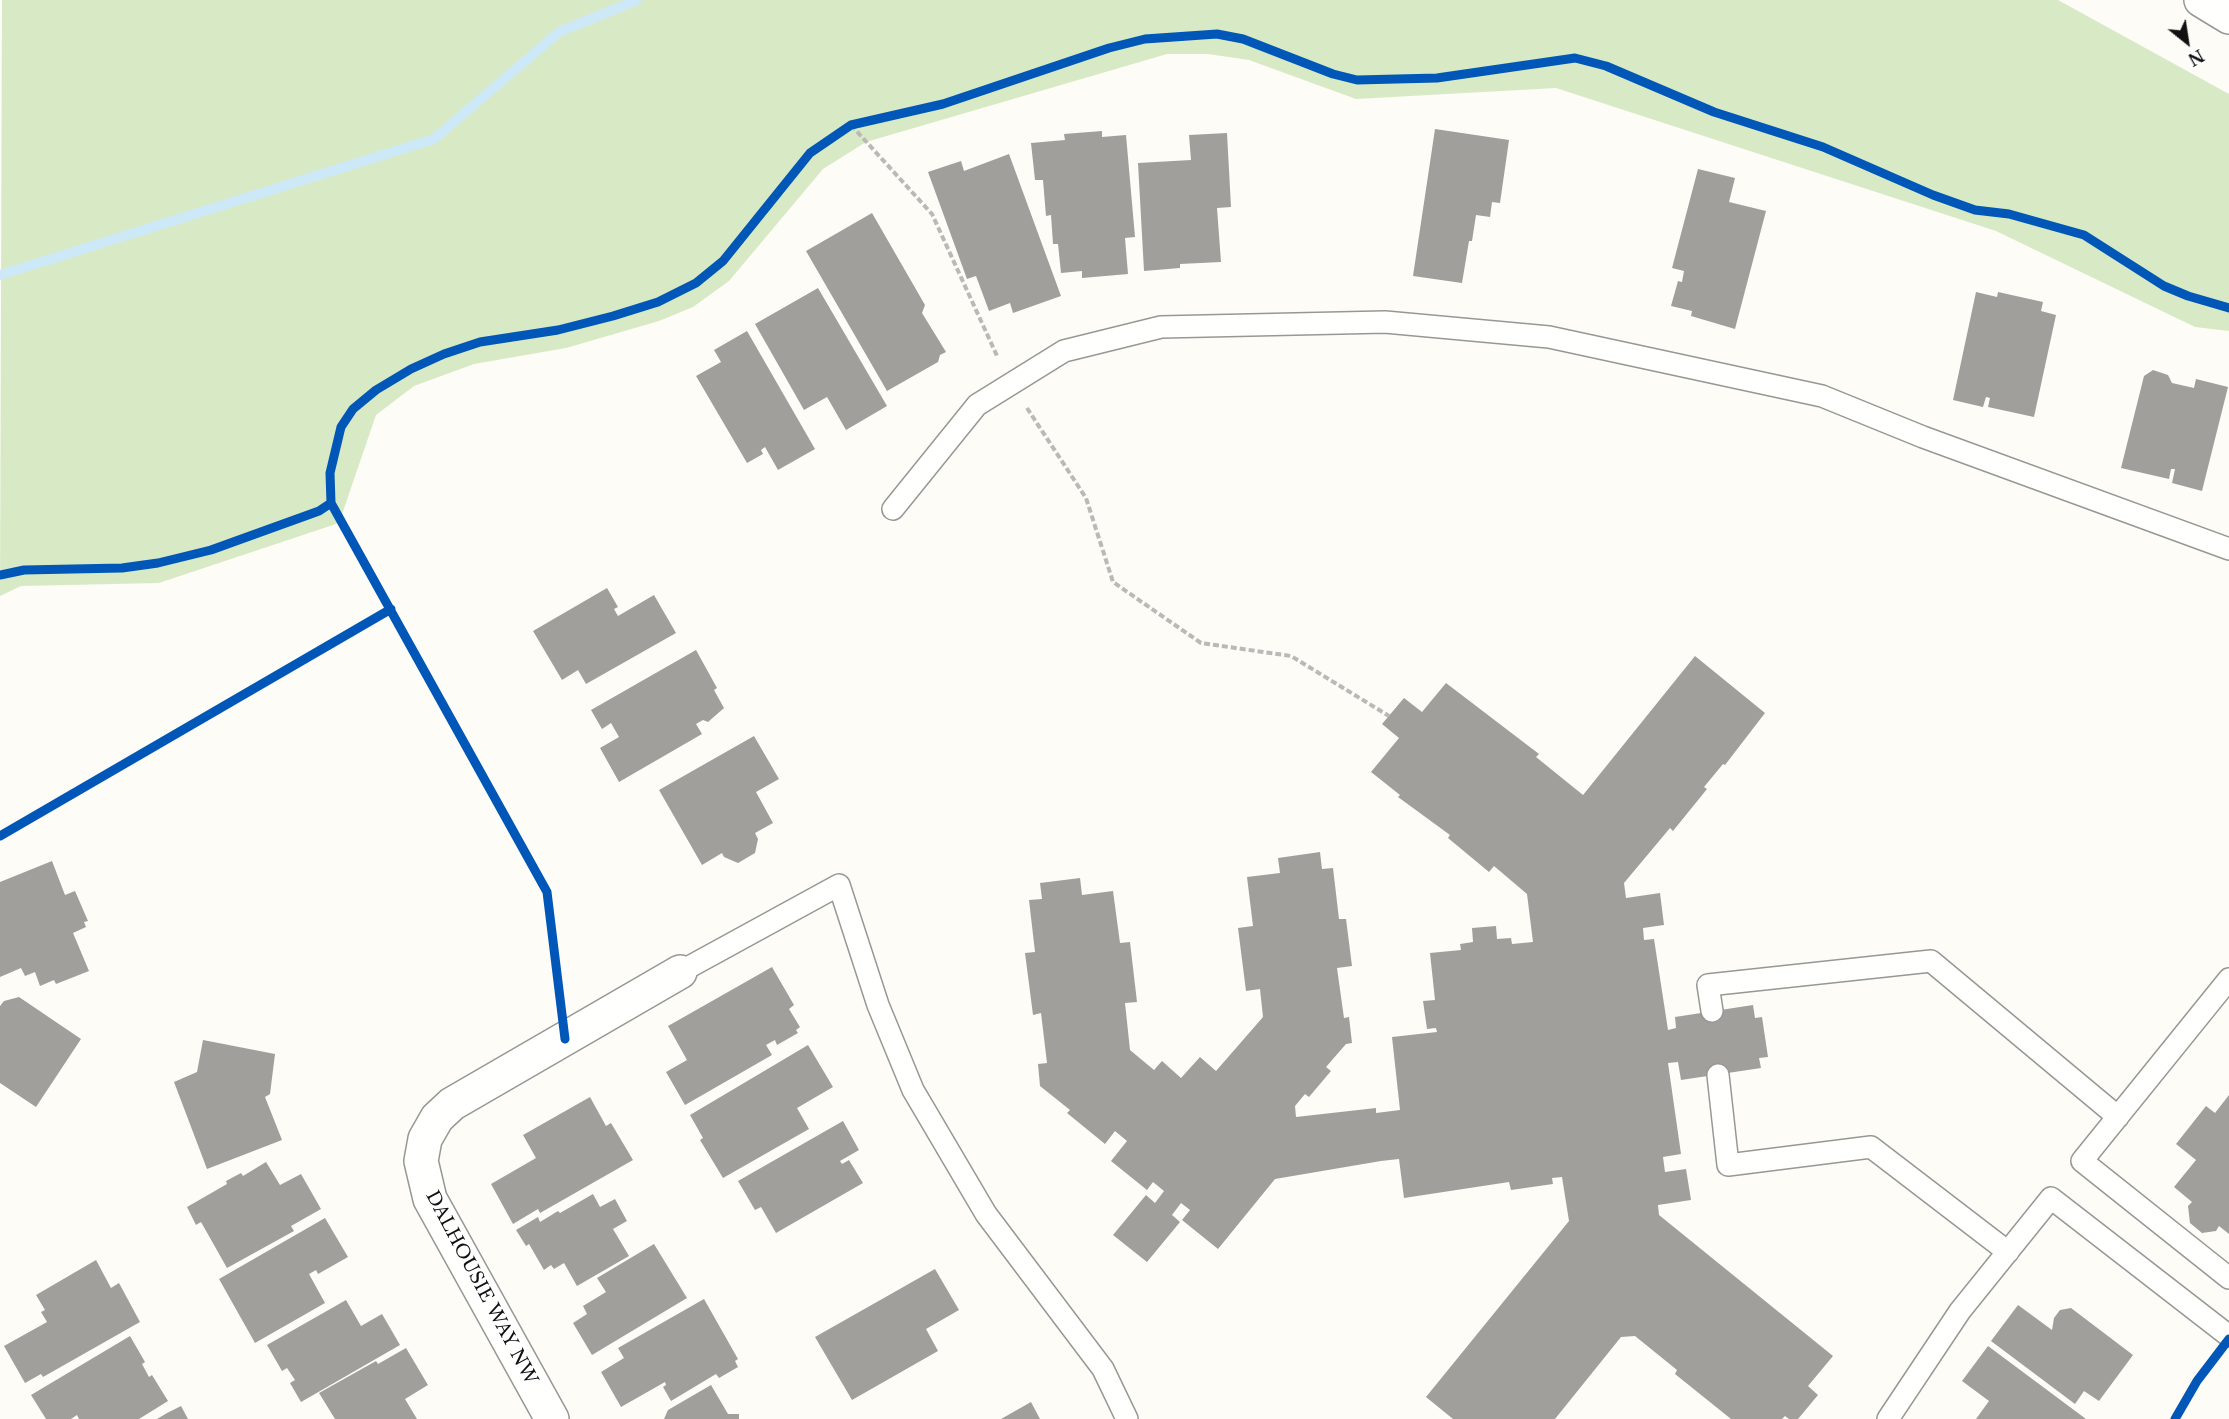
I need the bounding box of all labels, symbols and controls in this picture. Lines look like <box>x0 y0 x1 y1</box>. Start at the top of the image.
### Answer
north arrow <box>2157 12 2217 72</box>
text: N <box>2184 45 2208 70</box>
street label: DALHOUSIE WAY NW <box>421 1187 541 1389</box>

